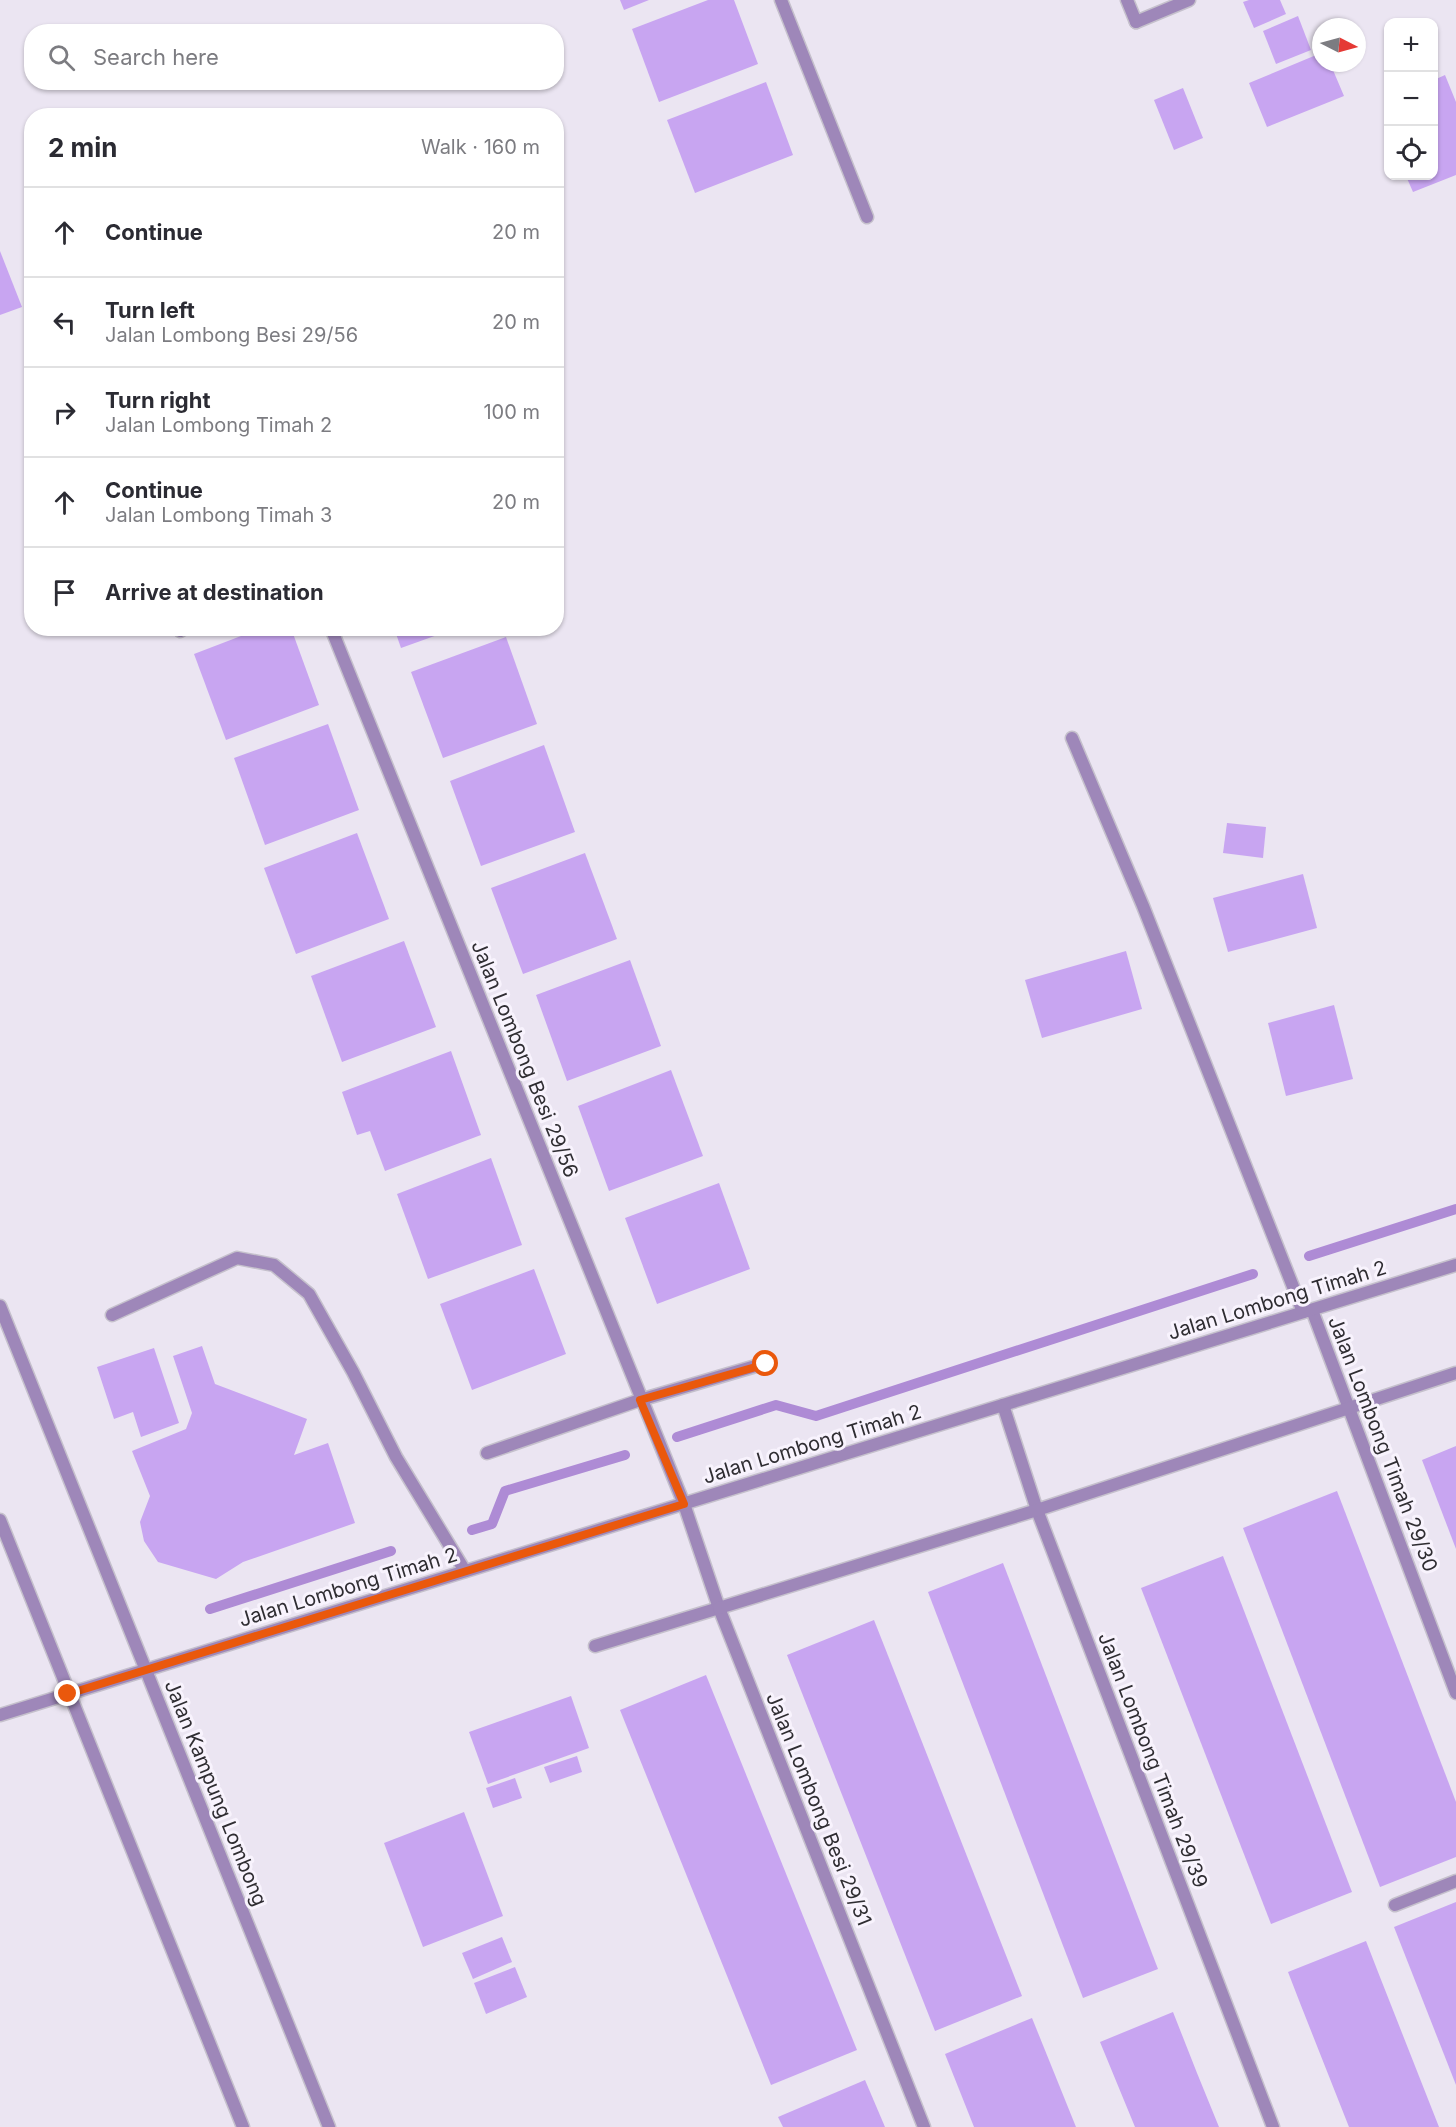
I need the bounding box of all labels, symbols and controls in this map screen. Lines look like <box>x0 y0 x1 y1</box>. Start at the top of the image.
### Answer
north arrow <box>1312 18 1366 72</box>
map controls <box>1384 18 1438 180</box>
button: + <box>1384 18 1438 72</box>
search box <box>24 24 564 90</box>
icon: search <box>45 41 78 74</box>
text: Search here <box>93 44 219 70</box>
button: − <box>1384 72 1438 126</box>
button: locate <box>1384 126 1438 180</box>
text: 2 min <box>48 132 118 163</box>
text: Walk · 160 m <box>421 135 540 159</box>
icon: ahead <box>48 216 81 249</box>
text: Continue <box>105 219 203 245</box>
text: 20 m <box>492 220 540 244</box>
text: Turn left <box>105 297 195 323</box>
icon: left <box>48 306 81 339</box>
text: 20 m <box>492 310 540 334</box>
text: Jalan Lombong Besi 29/56 <box>105 323 358 347</box>
text: Turn right <box>105 387 211 413</box>
icon: right <box>48 396 81 429</box>
text: 100 m <box>483 400 540 424</box>
text: Jalan Lombong Timah 2 <box>105 413 332 437</box>
text: Continue <box>105 477 203 503</box>
icon: ahead <box>48 486 81 519</box>
text: 20 m <box>492 490 540 514</box>
text: Jalan Lombong Timah 3 <box>105 503 332 527</box>
icon: arrive <box>48 576 81 609</box>
text: Arrive at destination <box>105 579 324 605</box>
street label: Jalan Lombong Besi 29/56 <box>466 937 584 1181</box>
street label: Jalan Lombong Timah 2 <box>1165 1255 1389 1345</box>
street label: Jalan Lombong Timah 29/30 <box>1323 1313 1443 1575</box>
route start <box>752 1350 778 1376</box>
street label: Jalan Lombong Timah 2 <box>700 1399 924 1489</box>
street label: Jalan Lombong Timah 2 <box>236 1542 460 1632</box>
street label: Jalan Lombong Timah 29/39 <box>1093 1629 1213 1891</box>
street label: Jalan Kampung Lombong <box>160 1677 272 1909</box>
route end <box>54 1680 80 1706</box>
street label: Jalan Lombong Besi 29/31 <box>761 1689 877 1929</box>

